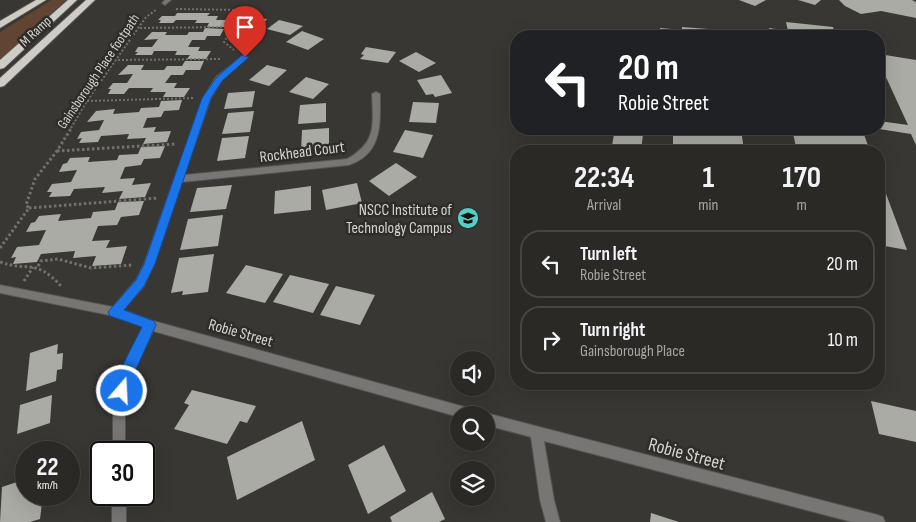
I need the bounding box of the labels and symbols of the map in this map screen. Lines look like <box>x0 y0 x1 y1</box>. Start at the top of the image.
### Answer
pin <box>224 6 266 57</box>
street label: Gainsborough Place footpath <box>54 10 143 132</box>
street label: M Ramp <box>16 12 55 50</box>
street label: Rockhead Court <box>259 138 346 167</box>
place label: NSCC Institute of Technology Campus <box>346 201 452 238</box>
school or university icon: NSCC Institute of Technology Campus <box>456 206 480 230</box>
street label: Robie Street <box>206 315 275 352</box>
position arrow <box>95 364 147 416</box>
street label: Robie Street <box>646 433 728 476</box>
speed limit sign: 30 <box>90 441 155 506</box>

